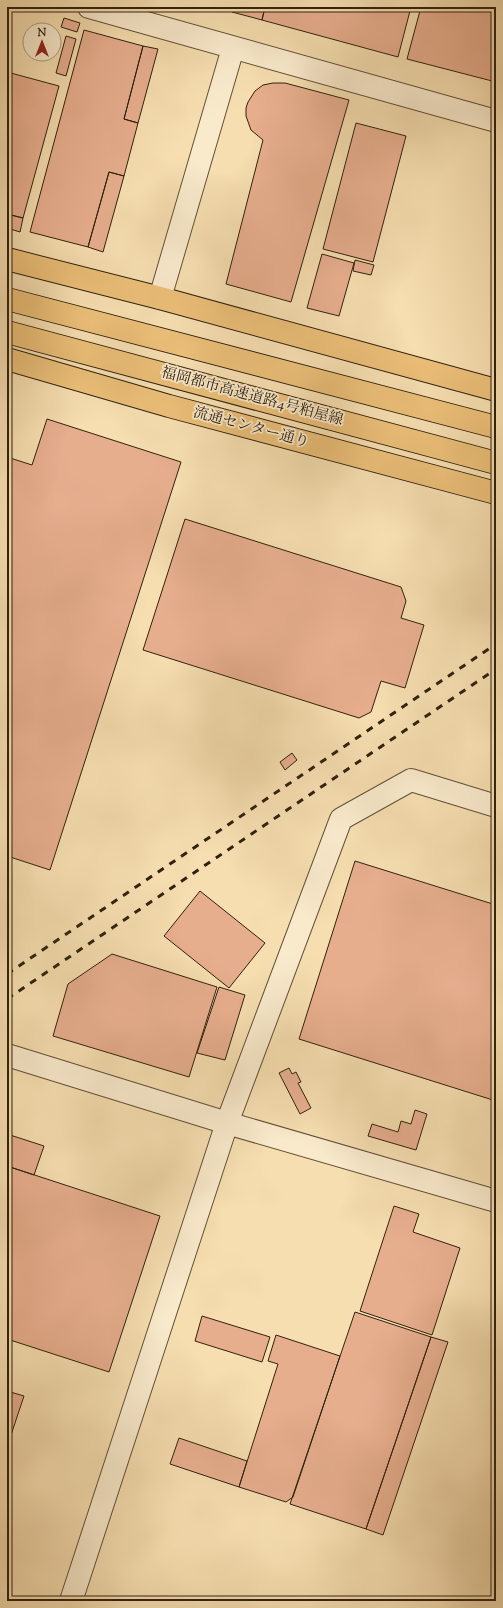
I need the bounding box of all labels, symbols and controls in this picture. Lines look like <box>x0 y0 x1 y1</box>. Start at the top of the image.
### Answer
north arrow <box>22 22 62 62</box>
text: N <box>37 25 47 41</box>
street label: 福岡都市高速道路4号粕屋線 <box>159 363 345 431</box>
street label: 流通センター通り <box>191 402 311 454</box>

